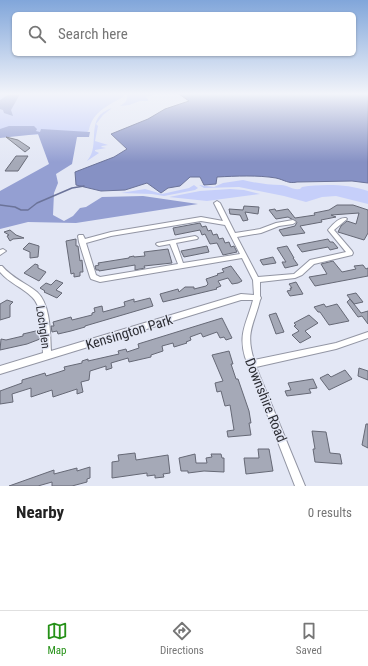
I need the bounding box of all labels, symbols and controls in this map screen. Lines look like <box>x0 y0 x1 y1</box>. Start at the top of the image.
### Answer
search box <box>12 12 356 56</box>
icon: search <box>26 23 48 45</box>
text: Search here <box>58 25 128 43</box>
street label: Lochglen <box>33 305 53 350</box>
street label: Kensington Park <box>84 311 175 353</box>
street label: Downshire Road <box>242 356 290 444</box>
text: Nearby <box>16 502 64 522</box>
text: 0 results <box>308 505 352 520</box>
tab: Map <box>46 620 68 657</box>
tab: Directions <box>160 620 204 657</box>
tab: Saved <box>296 620 322 657</box>

